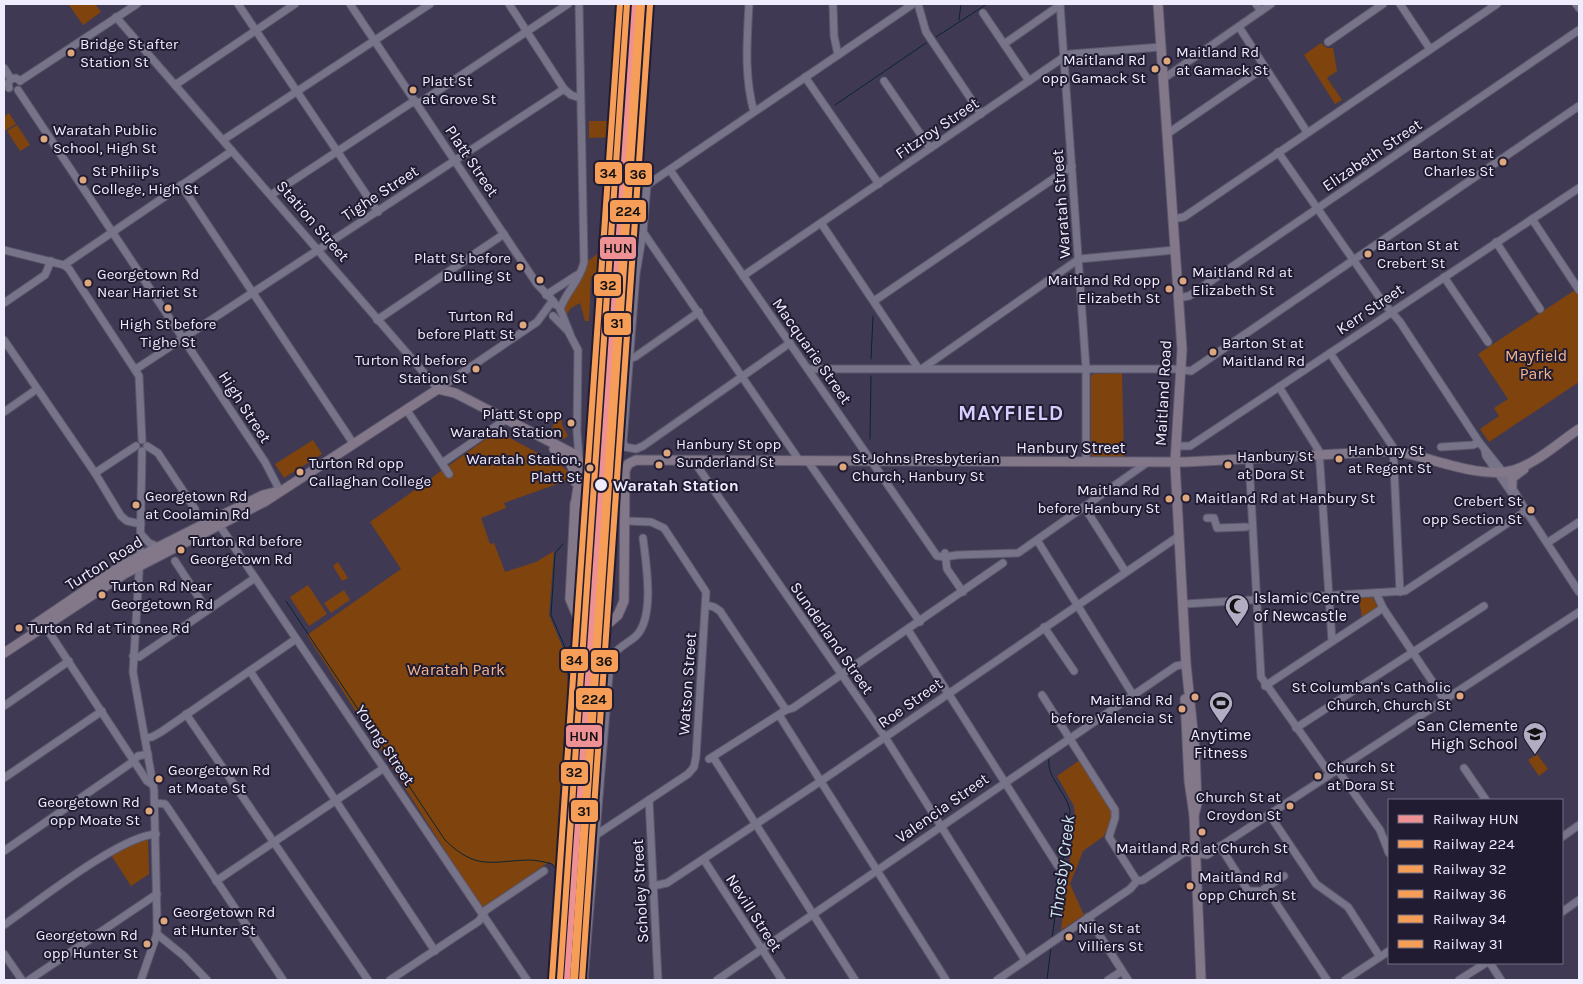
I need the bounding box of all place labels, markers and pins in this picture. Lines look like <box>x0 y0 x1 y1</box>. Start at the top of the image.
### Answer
place label: Bridge St after Station St <box>80 35 179 71</box>
place label: Maitland Rd at Gamack St <box>1176 43 1268 79</box>
marker: Bridge St after Station St <box>66 48 76 58</box>
place label: Maitland Rd opp Gamack St <box>1042 51 1146 87</box>
marker: Maitland Rd at Gamack St <box>1162 56 1172 66</box>
marker: Maitland Rd opp Gamack St <box>1150 64 1160 74</box>
place label: Platt St at Grove St <box>422 72 497 108</box>
marker: Platt St at Grove St <box>408 85 418 95</box>
place label: Waratah Public School, High St <box>53 121 157 157</box>
marker: Waratah Public School, High St <box>39 134 49 144</box>
place label: Barton St at Charles St <box>1412 144 1494 180</box>
marker: Barton St at Charles St <box>1498 157 1508 167</box>
place label: St Philip's College, High St <box>92 162 199 198</box>
marker: St Philip's College, High St <box>78 175 88 185</box>
place label: Barton St at Crebert St <box>1377 236 1459 272</box>
place label: Platt St before Dulling St <box>414 249 511 285</box>
marker: Barton St at Crebert St <box>1363 249 1373 259</box>
marker: Platt St before Dulling St <box>515 262 525 272</box>
place label: Maitland Rd at Elizabeth St <box>1192 263 1293 299</box>
place label: Georgetown Rd Near Harriet St <box>97 265 199 301</box>
place label: Maitland Rd opp Elizabeth St <box>1048 271 1160 307</box>
unlabelled marker <box>535 275 545 285</box>
marker: Maitland Rd at Elizabeth St <box>1178 276 1188 286</box>
marker: Georgetown Rd Near Harriet St <box>83 278 93 288</box>
marker: Maitland Rd opp Elizabeth St <box>1164 284 1174 294</box>
marker: High St before Tighe St <box>163 303 173 313</box>
place label: Turton Rd before Platt St <box>417 307 514 343</box>
place label: High St before Tighe St <box>120 315 216 351</box>
marker: Turton Rd before Platt St <box>518 320 528 330</box>
place label: Barton St at Maitland Rd <box>1222 334 1305 370</box>
marker: Barton St at Maitland Rd <box>1208 347 1218 357</box>
place label: Turton Rd before Station St <box>355 351 467 387</box>
marker: Turton Rd before Station St <box>471 364 481 374</box>
place label: Platt St opp Waratah Station <box>450 405 562 441</box>
marker: Platt St opp Waratah Station <box>566 418 576 428</box>
place label: Hanbury St opp Sunderland St <box>676 435 781 471</box>
place label: Hanbury St at Regent St <box>1348 441 1432 477</box>
place label: Hanbury St at Dora St <box>1237 447 1313 483</box>
marker: Hanbury St opp Sunderland St <box>662 448 672 458</box>
place label: St Johns Presbyterian Church, Hanbury St <box>852 449 1000 485</box>
place label: Waratah Station, Platt St <box>466 450 581 486</box>
place label: Turton Rd opp Callaghan College <box>309 454 431 490</box>
marker: Hanbury St at Regent St <box>1334 454 1344 464</box>
unlabelled marker <box>654 460 664 470</box>
marker: Hanbury St at Dora St <box>1223 460 1233 470</box>
marker: St Johns Presbyterian Church, Hanbury St <box>838 462 848 472</box>
marker: Waratah Station, Platt St <box>585 463 595 473</box>
marker: Turton Rd opp Callaghan College <box>295 467 305 477</box>
place label: Waratah Station <box>613 476 739 495</box>
marker: Waratah Station <box>593 477 609 493</box>
place label: Maitland Rd before Hanbury St <box>1037 481 1160 517</box>
place label: Georgetown Rd at Coolamin Rd <box>145 487 250 523</box>
place label: Maitland Rd at Hanbury St <box>1195 489 1375 507</box>
place label: Crebert St opp Section St <box>1423 492 1522 528</box>
marker: Maitland Rd at Hanbury St <box>1181 493 1191 503</box>
marker: Maitland Rd before Hanbury St <box>1164 494 1174 504</box>
marker: Georgetown Rd at Coolamin Rd <box>131 500 141 510</box>
marker: Crebert St opp Section St <box>1526 505 1536 515</box>
place label: Turton Rd before Georgetown Rd <box>190 532 302 568</box>
marker: Turton Rd before Georgetown Rd <box>176 545 186 555</box>
place label: Turton Rd Near Georgetown Rd <box>111 577 213 613</box>
place label: Islamic Centre of Newcastle <box>1254 588 1360 625</box>
marker: Turton Rd Near Georgetown Rd <box>97 590 107 600</box>
mosque icon: Islamic Centre of Newcastle <box>1224 593 1250 627</box>
place label: Turton Rd at Tinonee Rd <box>28 619 190 637</box>
marker: Turton Rd at Tinonee Rd <box>14 623 24 633</box>
place label: St Columban's Catholic Church, Church St <box>1292 678 1451 714</box>
sports icon: Anytime Fitness <box>1208 690 1234 724</box>
place label: Maitland Rd before Valencia St <box>1050 691 1173 727</box>
marker: St Columban's Catholic Church, Church St <box>1455 691 1465 701</box>
unlabelled marker <box>1190 692 1200 702</box>
marker: Maitland Rd before Valencia St <box>1177 704 1187 714</box>
place label: San Clemente High School <box>1416 716 1518 753</box>
school or university icon: San Clemente High School <box>1522 721 1548 755</box>
place label: Anytime Fitness <box>1191 725 1251 762</box>
place label: Church St at Dora St <box>1327 758 1395 794</box>
place label: Georgetown Rd at Moate St <box>168 761 270 797</box>
marker: Church St at Dora St <box>1313 771 1323 781</box>
marker: Georgetown Rd at Moate St <box>154 774 164 784</box>
place label: Church St at Croydon St <box>1196 788 1281 824</box>
place label: Georgetown Rd opp Moate St <box>38 793 140 829</box>
marker: Church St at Croydon St <box>1285 801 1295 811</box>
marker: Georgetown Rd opp Moate St <box>144 806 154 816</box>
marker: Maitland Rd at Church St <box>1197 827 1207 837</box>
place label: Maitland Rd at Church St <box>1116 839 1288 857</box>
place label: Maitland Rd opp Church St <box>1199 868 1296 904</box>
marker: Maitland Rd opp Church St <box>1185 881 1195 891</box>
place label: Georgetown Rd at Hunter St <box>173 903 275 939</box>
marker: Georgetown Rd at Hunter St <box>159 916 169 926</box>
place label: Nile St at Villiers St <box>1078 919 1143 955</box>
place label: Georgetown Rd opp Hunter St <box>36 926 138 962</box>
marker: Nile St at Villiers St <box>1064 932 1074 942</box>
marker: Georgetown Rd opp Hunter St <box>142 939 152 949</box>

